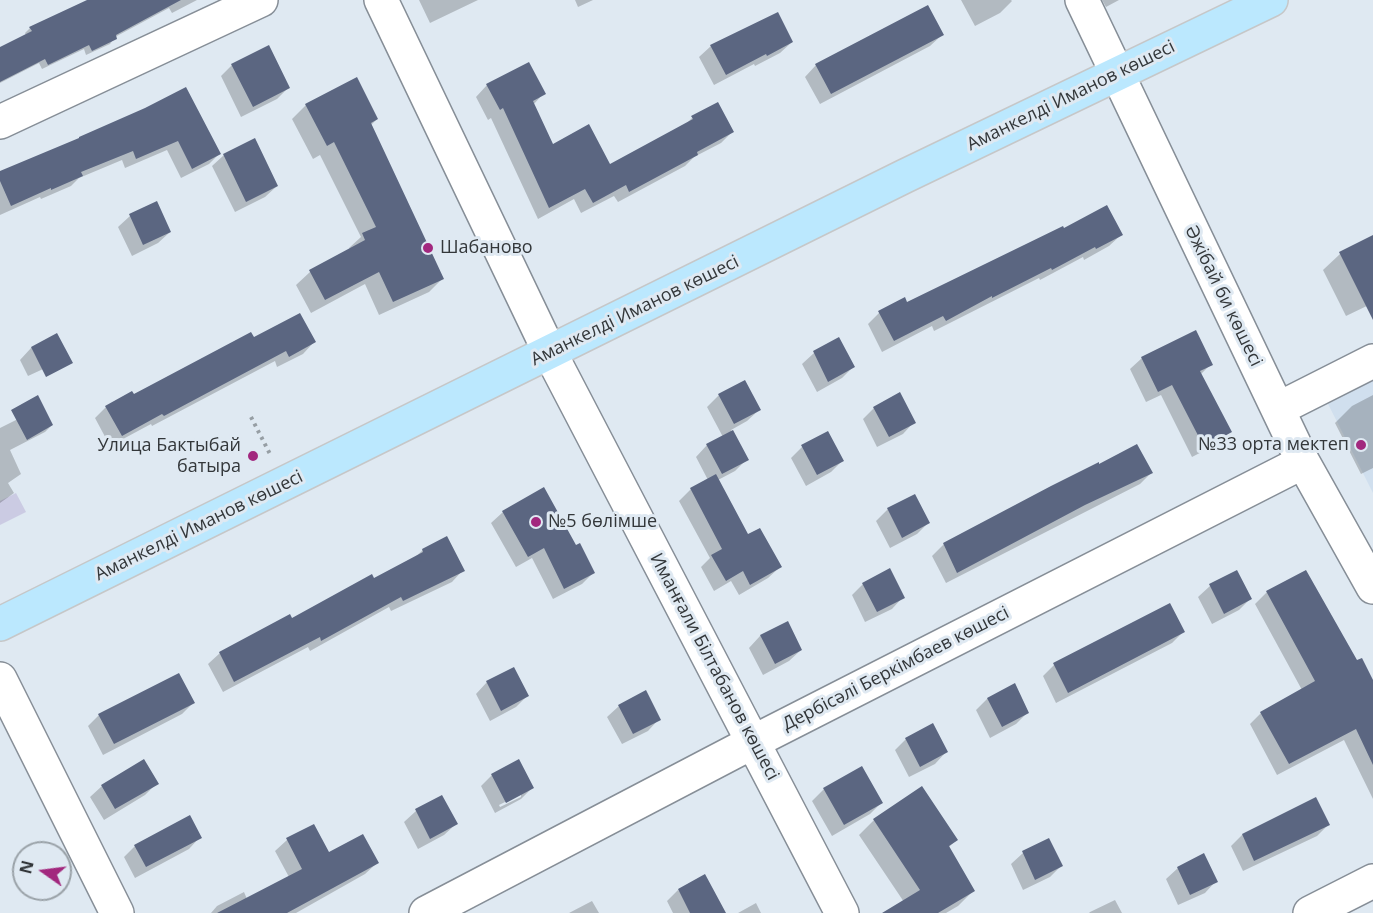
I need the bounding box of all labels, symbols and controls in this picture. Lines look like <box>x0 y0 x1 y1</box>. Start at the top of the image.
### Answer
street label: Аманкелді Иманов көшесі <box>963 36 1179 156</box>
street label: Әжібай би көшесі <box>1180 222 1266 370</box>
place label: Шабаново <box>440 237 533 259</box>
marker: Шабаново <box>421 241 435 255</box>
street label: Аманкелді Иманов көшесі <box>527 251 743 371</box>
place label: №33 орта мектеп <box>1198 434 1349 456</box>
place label: Улица Бактыбай батыра <box>97 435 241 478</box>
marker: №33 орта мектеп <box>1354 438 1368 452</box>
marker: Улица Бактыбай батыра <box>246 449 260 463</box>
street label: Аманкелді Иманов көшесі <box>91 466 307 586</box>
place label: №5 бөлімше <box>548 511 657 533</box>
marker: №5 бөлімше <box>529 515 543 529</box>
street label: Иманғали Білтабанов көшесі <box>645 550 783 784</box>
street label: Дербісәлі Беркімбаев көшесі <box>779 602 1013 736</box>
north arrow <box>12 841 72 901</box>
text: N <box>14 858 39 876</box>

